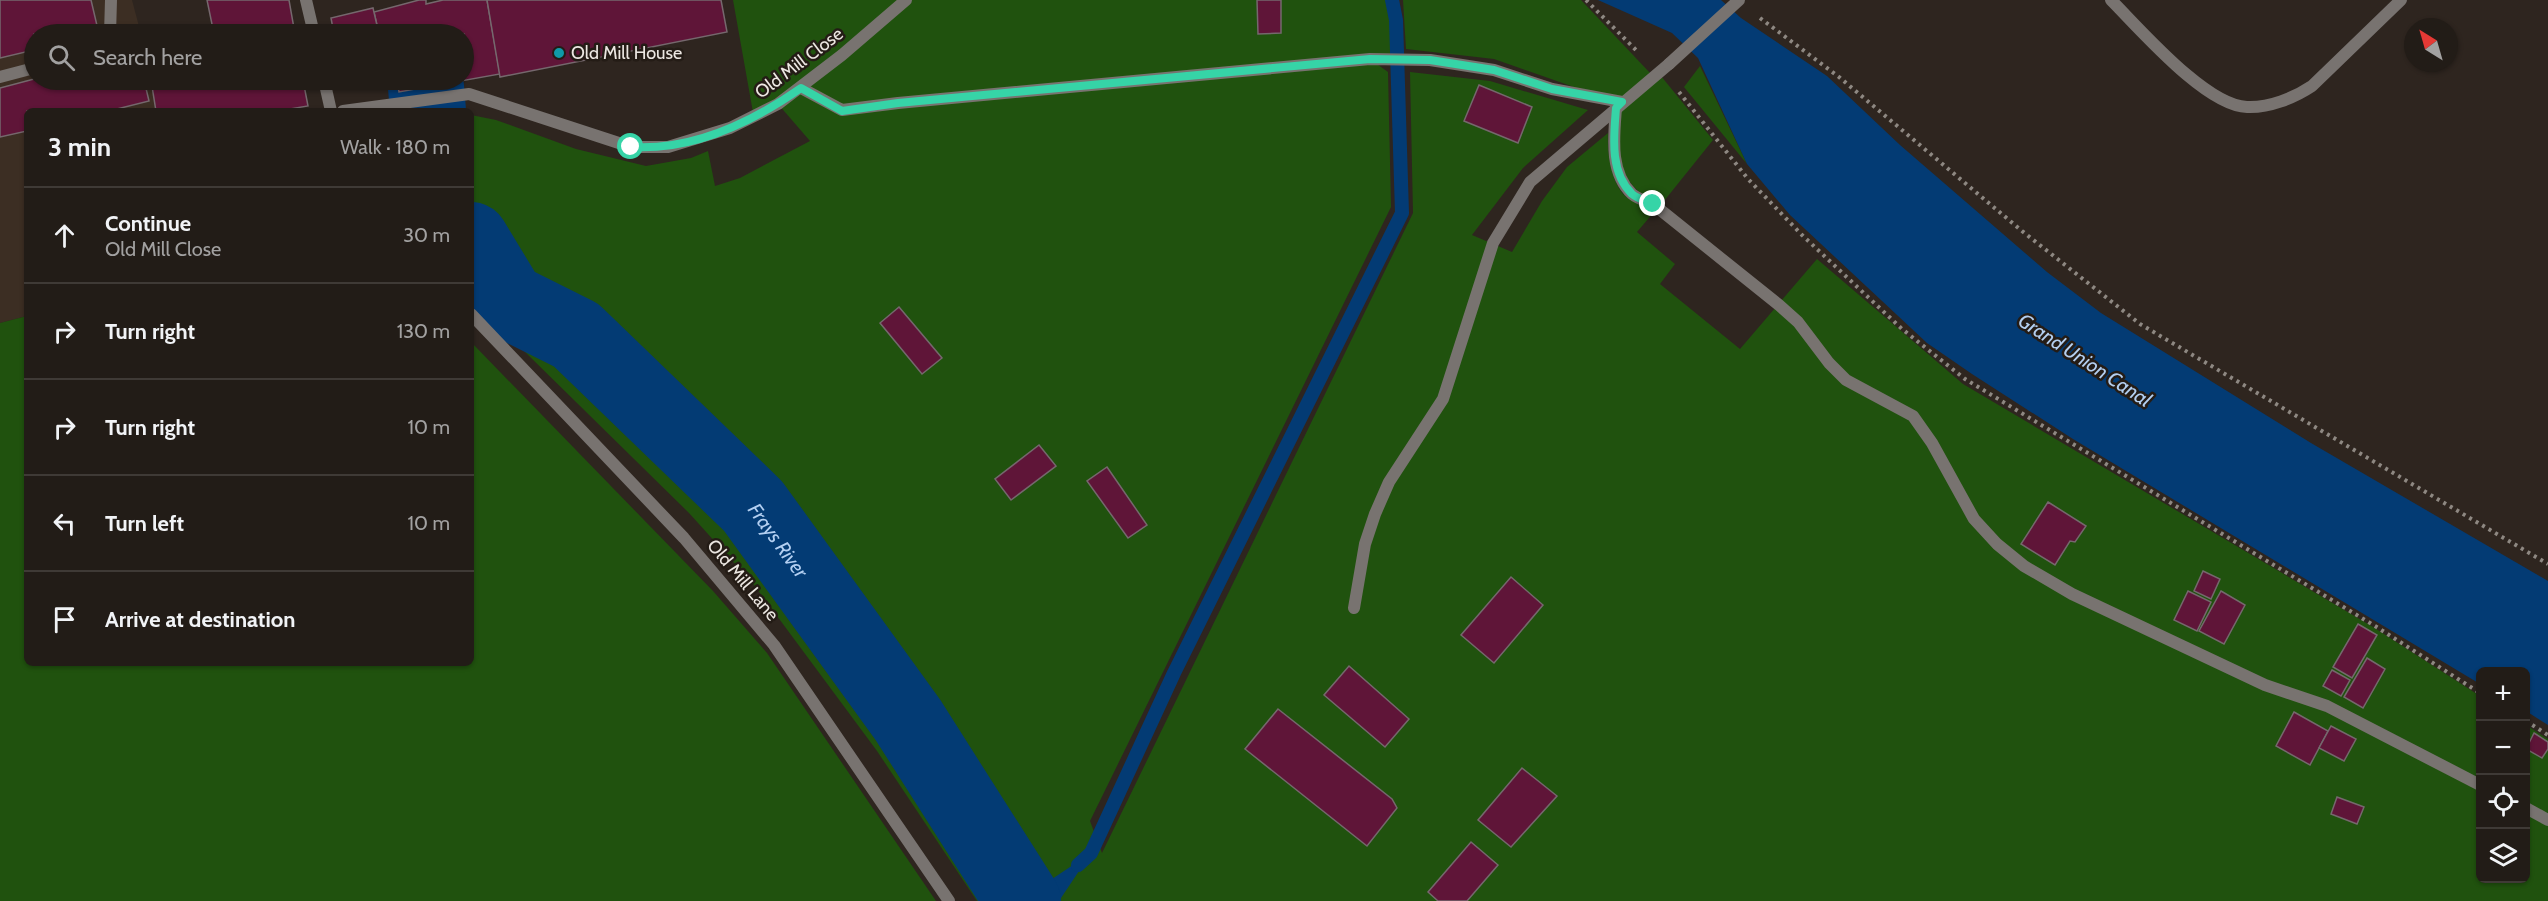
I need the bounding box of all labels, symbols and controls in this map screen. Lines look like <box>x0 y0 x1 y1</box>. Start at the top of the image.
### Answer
north arrow <box>2404 18 2458 72</box>
street label: Old Mill Close <box>751 23 847 103</box>
search box <box>24 24 474 90</box>
icon: search <box>45 41 78 74</box>
place label: Old Mill House <box>571 42 682 64</box>
text: Search here <box>93 44 202 71</box>
marker: Old Mill House <box>552 46 566 60</box>
text: 3 min <box>48 131 111 163</box>
route start <box>617 133 643 159</box>
text: Walk · 180 m <box>340 135 450 159</box>
route end <box>1639 190 1665 216</box>
text: Continue <box>105 210 191 237</box>
icon: ahead <box>48 219 81 252</box>
text: 30 m <box>403 223 450 247</box>
text: Old Mill Close <box>105 237 221 261</box>
water label: Grand Union Canal <box>2014 308 2156 412</box>
icon: right <box>48 315 81 348</box>
text: Turn right <box>105 318 195 345</box>
text: 130 m <box>397 319 450 343</box>
icon: right <box>48 411 81 444</box>
text: Turn right <box>105 414 195 441</box>
text: 10 m <box>407 415 450 439</box>
water label: Frays River <box>743 498 814 583</box>
icon: left <box>48 507 81 540</box>
text: Turn left <box>105 510 184 537</box>
text: 10 m <box>407 511 450 535</box>
street label: Old Mill Lane <box>703 535 783 625</box>
icon: arrive <box>48 603 81 636</box>
text: Arrive at destination <box>105 606 295 633</box>
map controls <box>2476 667 2530 883</box>
button: + <box>2476 667 2530 721</box>
button: − <box>2476 721 2530 775</box>
button: locate <box>2476 775 2530 829</box>
button: layers <box>2476 829 2530 883</box>

